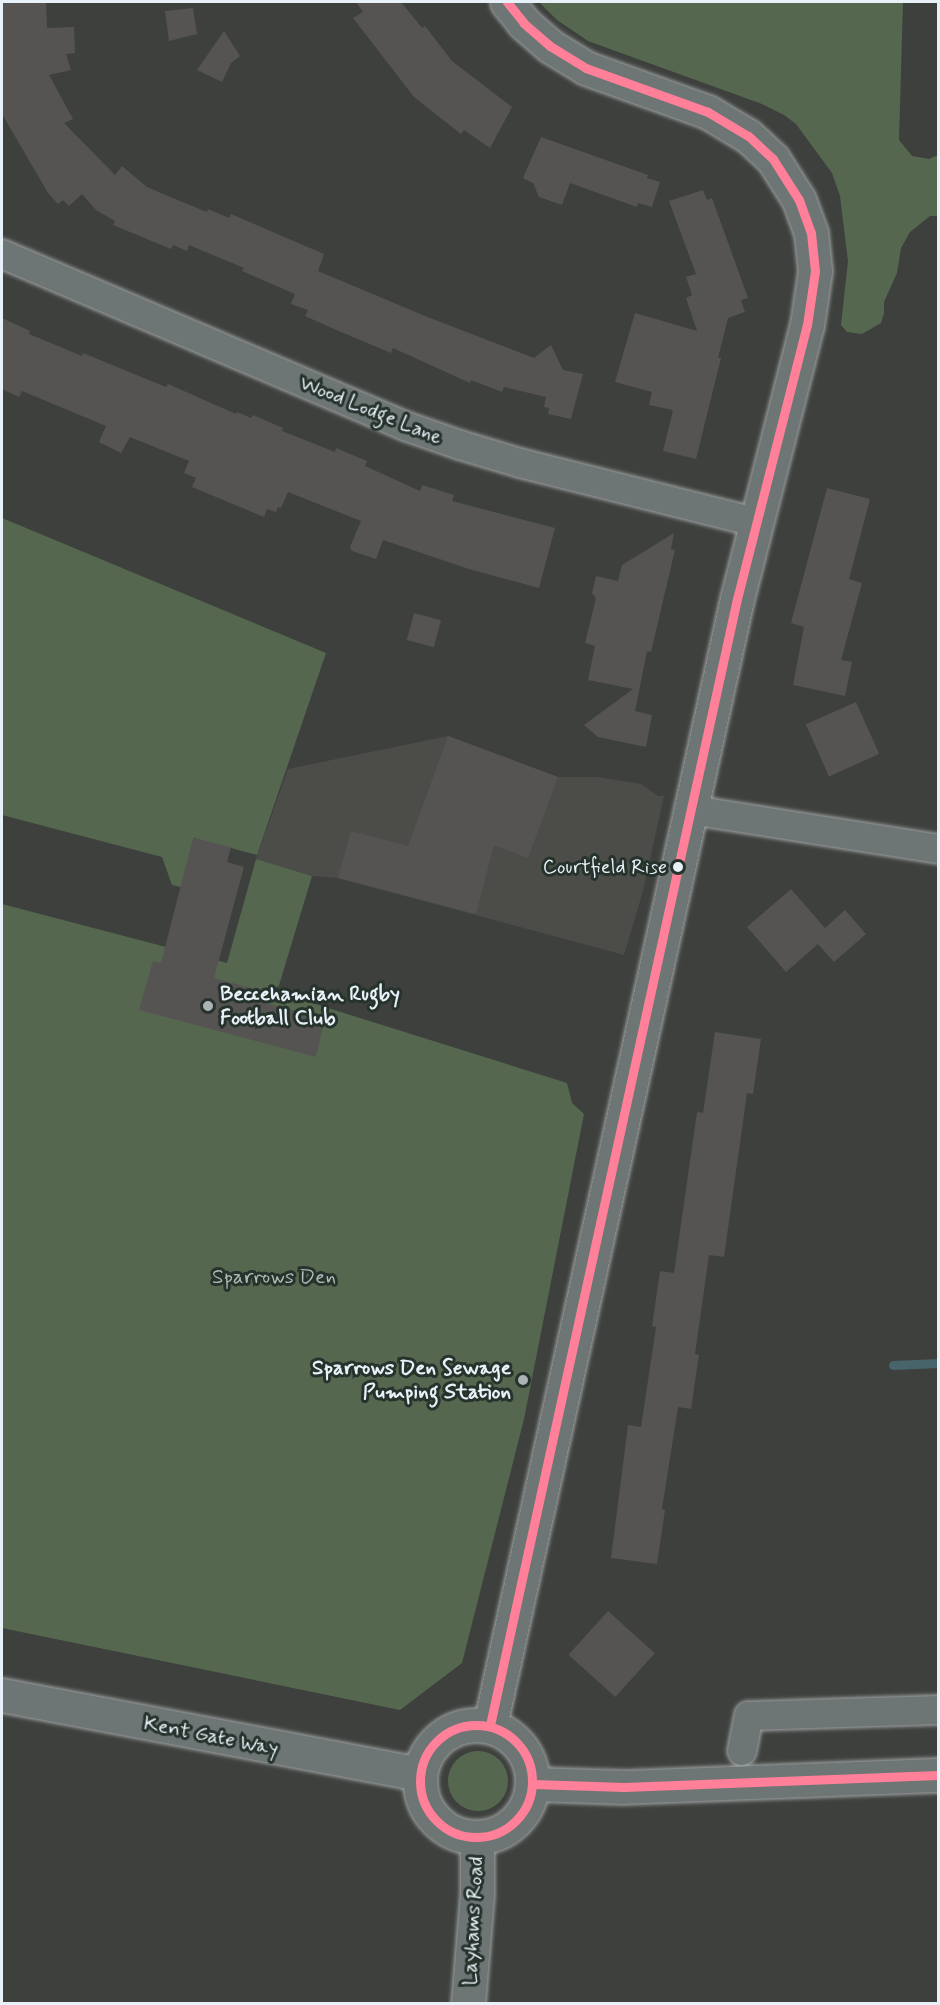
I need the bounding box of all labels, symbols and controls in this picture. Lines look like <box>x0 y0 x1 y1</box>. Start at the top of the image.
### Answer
street label: Wood Lodge Lane <box>294 369 448 451</box>
place label: Courtfield Rise <box>545 855 667 879</box>
marker: Courtfield Rise <box>672 861 684 873</box>
place label: Beccehamian Rugby Football Club <box>220 981 402 1031</box>
marker: Beccehamian Rugby Football Club <box>201 999 215 1013</box>
park label: Sparrows Den <box>212 1264 336 1290</box>
place label: Sparrows Den Sewage Pumping Station <box>315 1355 511 1405</box>
marker: Sparrows Den Sewage Pumping Station <box>516 1373 530 1387</box>
street label: Kent Gate Way <box>140 1710 282 1762</box>
street label: Layhams Road <box>457 1856 489 1986</box>

